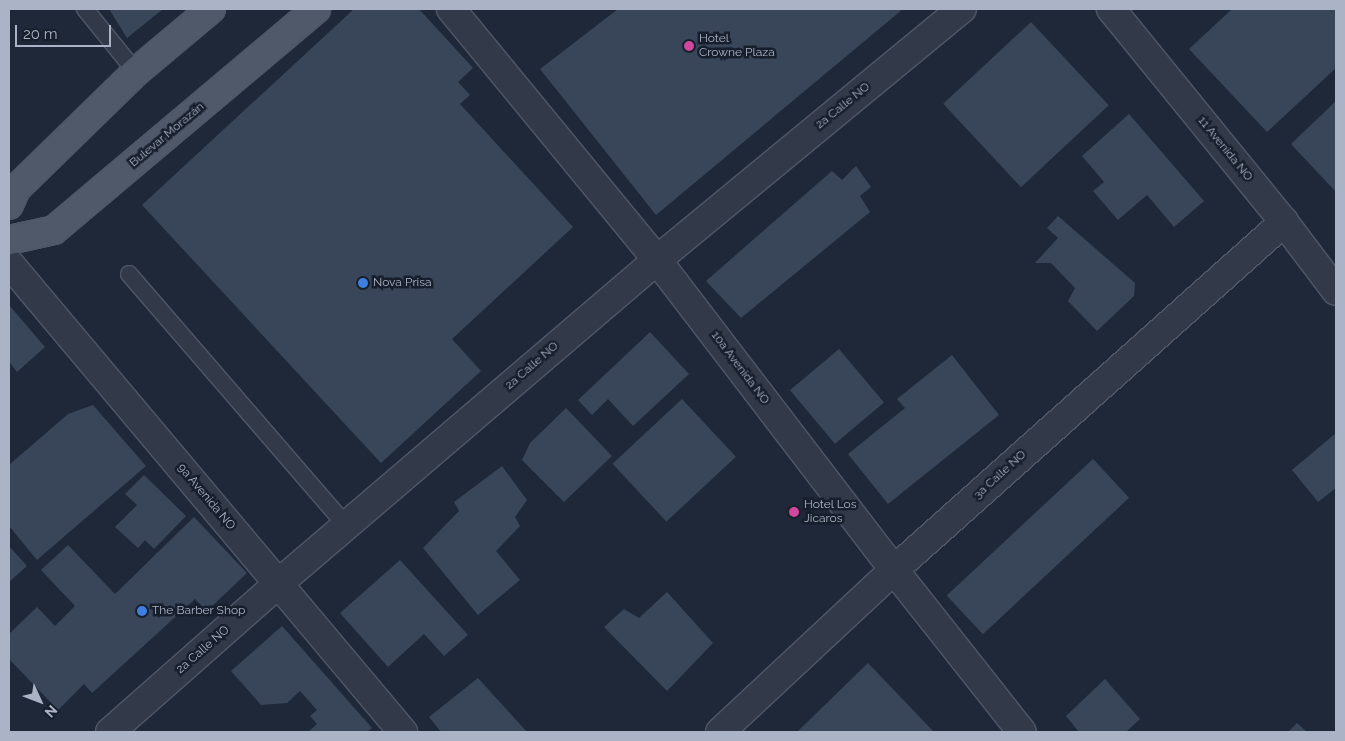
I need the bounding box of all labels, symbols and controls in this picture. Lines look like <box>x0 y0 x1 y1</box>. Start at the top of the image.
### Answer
scale bar <box>18 15 114 47</box>
text: 20 m <box>23 25 58 43</box>
place label: Hotel Crowne Plaza <box>699 32 775 60</box>
marker: Hotel Crowne Plaza <box>683 40 695 52</box>
street label: 2a Calle NO <box>813 80 873 132</box>
street label: Bulevar Morazán <box>127 100 207 170</box>
street label: 11 Avenida NO <box>1194 114 1256 184</box>
place label: Nova Prisa <box>373 276 432 290</box>
marker: Nova Prisa <box>357 277 369 289</box>
street label: 10a Avenida NO <box>708 329 772 407</box>
street label: 2a Calle NO <box>503 339 561 393</box>
street label: 3a Calle NO <box>971 448 1029 502</box>
street label: 9a Avenida NO <box>174 461 238 533</box>
place label: Hotel Los Jicaros <box>804 498 857 526</box>
marker: Hotel Los Jicaros <box>788 506 800 518</box>
place label: The Barber Shop <box>152 604 246 618</box>
marker: The Barber Shop <box>136 605 148 617</box>
street label: 2a Calle NO <box>174 623 232 677</box>
north arrow <box>15 676 65 726</box>
text: N <box>41 702 60 721</box>

